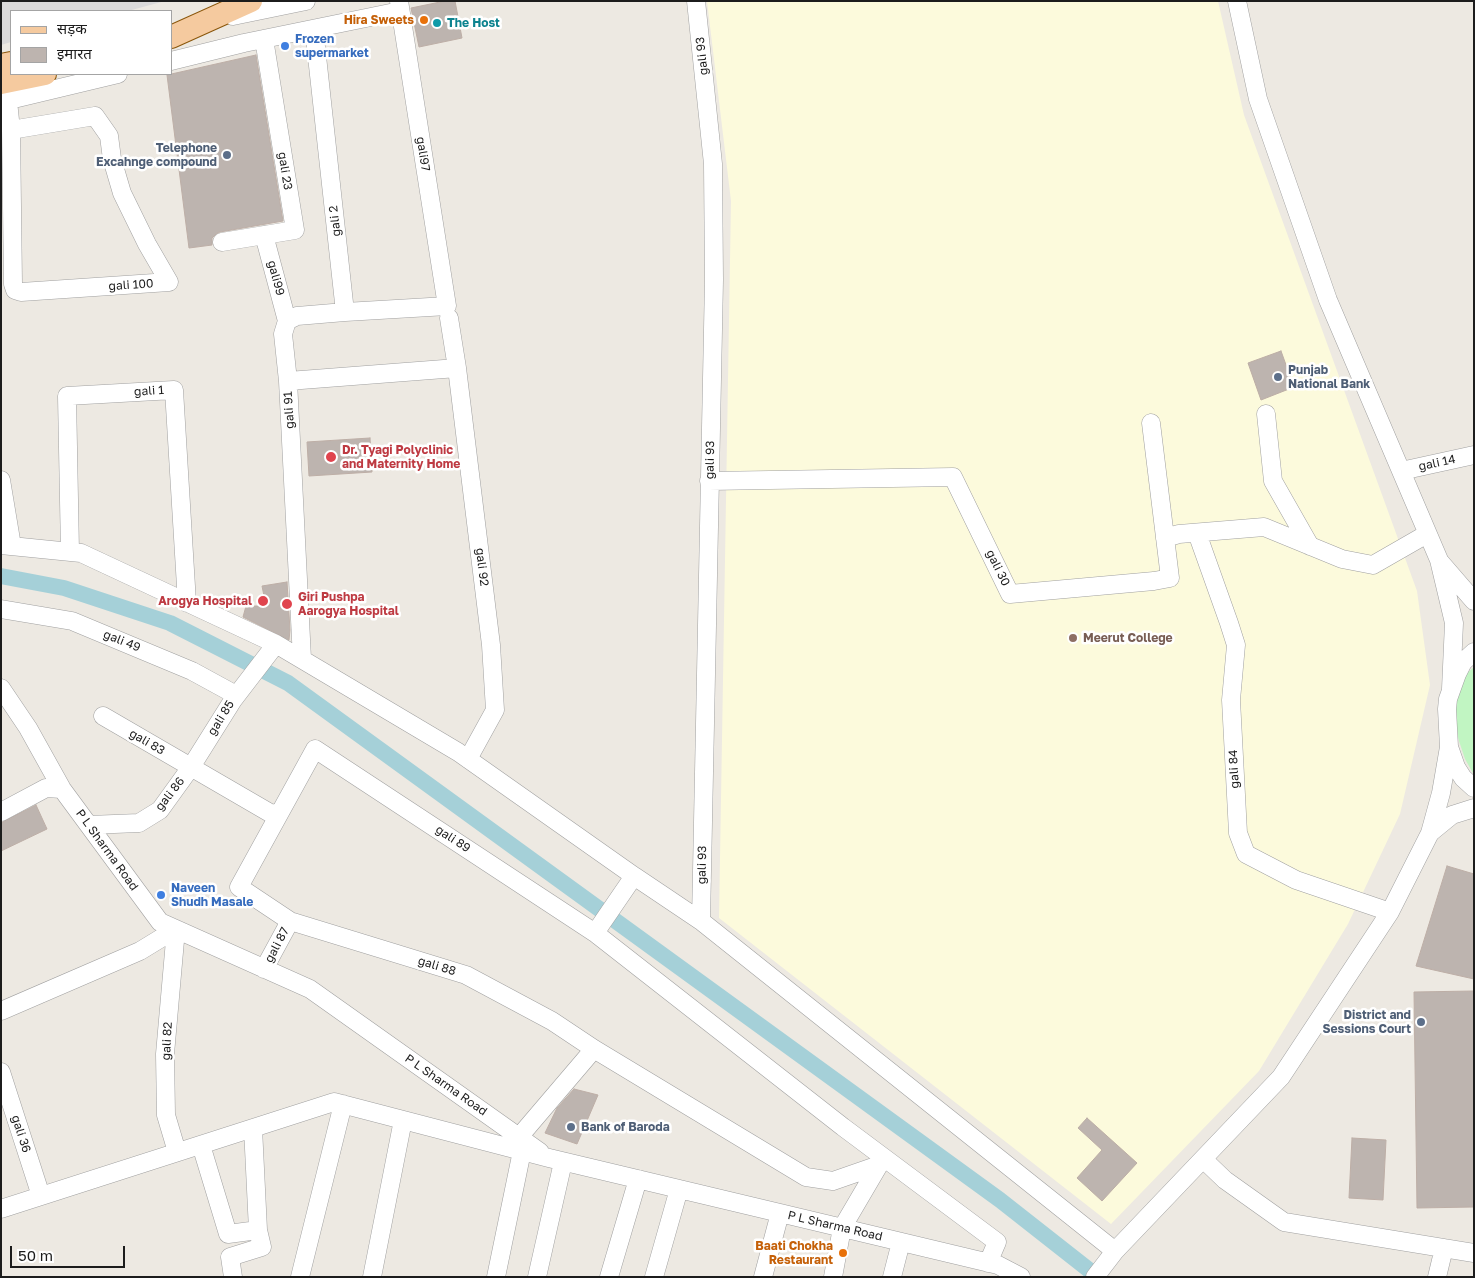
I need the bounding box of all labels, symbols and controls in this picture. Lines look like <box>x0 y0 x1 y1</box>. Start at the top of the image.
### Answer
legend <box>10 10 172 75</box>
place label: Hira Sweets <box>344 13 414 27</box>
marker: Hira Sweets <box>418 14 430 26</box>
place label: The Host <box>447 16 500 30</box>
marker: The Host <box>431 17 443 29</box>
text: सड़क <box>57 19 87 37</box>
place label: Frozen supermarket <box>295 32 369 60</box>
street label: gali 93 <box>693 36 711 76</box>
marker: Frozen supermarket <box>279 40 291 52</box>
text: इमारत <box>57 44 92 62</box>
street label: gali97 <box>413 136 433 172</box>
place label: Telephone Excahnge compound <box>96 141 217 169</box>
marker: Telephone Excahnge compound <box>221 149 233 161</box>
street label: gali 23 <box>275 151 295 191</box>
street label: gali 2 <box>326 205 344 237</box>
street label: gali99 <box>264 259 288 297</box>
street label: gali 100 <box>108 276 154 294</box>
place label: Punjab National Bank <box>1288 363 1370 391</box>
marker: Punjab National Bank <box>1272 371 1284 383</box>
street label: gali 1 <box>134 383 164 399</box>
street label: gali 91 <box>281 391 297 429</box>
street label: gali 93 <box>702 441 718 479</box>
place label: Dr. Tyagi Polyclinic and Maternity Home <box>342 443 460 471</box>
marker: Dr. Tyagi Polyclinic and Maternity Home <box>324 450 338 464</box>
street label: gali 14 <box>1417 452 1457 474</box>
street label: gali 92 <box>473 547 491 587</box>
street label: gali 30 <box>983 547 1013 589</box>
place label: Giri Pushpa Aarogya Hospital <box>298 590 399 618</box>
place label: Arogya Hospital <box>158 594 252 608</box>
marker: Arogya Hospital <box>256 594 270 608</box>
marker: Giri Pushpa Aarogya Hospital <box>280 597 294 611</box>
street label: gali 49 <box>101 627 143 655</box>
place label: Meerut College <box>1083 631 1173 645</box>
marker: Meerut College <box>1067 632 1079 644</box>
street label: gali 85 <box>205 698 237 738</box>
street label: gali 83 <box>127 726 167 758</box>
street label: gali 84 <box>1226 749 1242 789</box>
street label: gali 86 <box>152 774 188 814</box>
street label: P L Sharma Road <box>73 807 141 893</box>
street label: gali 89 <box>433 822 473 856</box>
street label: gali 93 <box>694 846 710 884</box>
place label: Naveen Shudh Masale <box>171 881 253 909</box>
marker: Naveen Shudh Masale <box>155 889 167 901</box>
street label: gali 87 <box>262 925 292 965</box>
street label: gali 88 <box>416 953 458 979</box>
place label: District and Sessions Court <box>1322 1008 1411 1036</box>
marker: District and Sessions Court <box>1415 1016 1427 1028</box>
street label: gali 82 <box>159 1021 175 1061</box>
street label: P L Sharma Road <box>402 1051 490 1119</box>
street label: gali 36 <box>8 1113 34 1155</box>
place label: Bank of Baroda <box>581 1120 670 1134</box>
marker: Bank of Baroda <box>565 1121 577 1133</box>
street label: P L Sharma Road <box>786 1208 884 1244</box>
scale bar <box>12 1236 128 1268</box>
place label: Baati Chokha Restaurant <box>755 1239 833 1267</box>
text: 50 m <box>18 1246 53 1264</box>
marker: Baati Chokha Restaurant <box>837 1247 849 1259</box>

